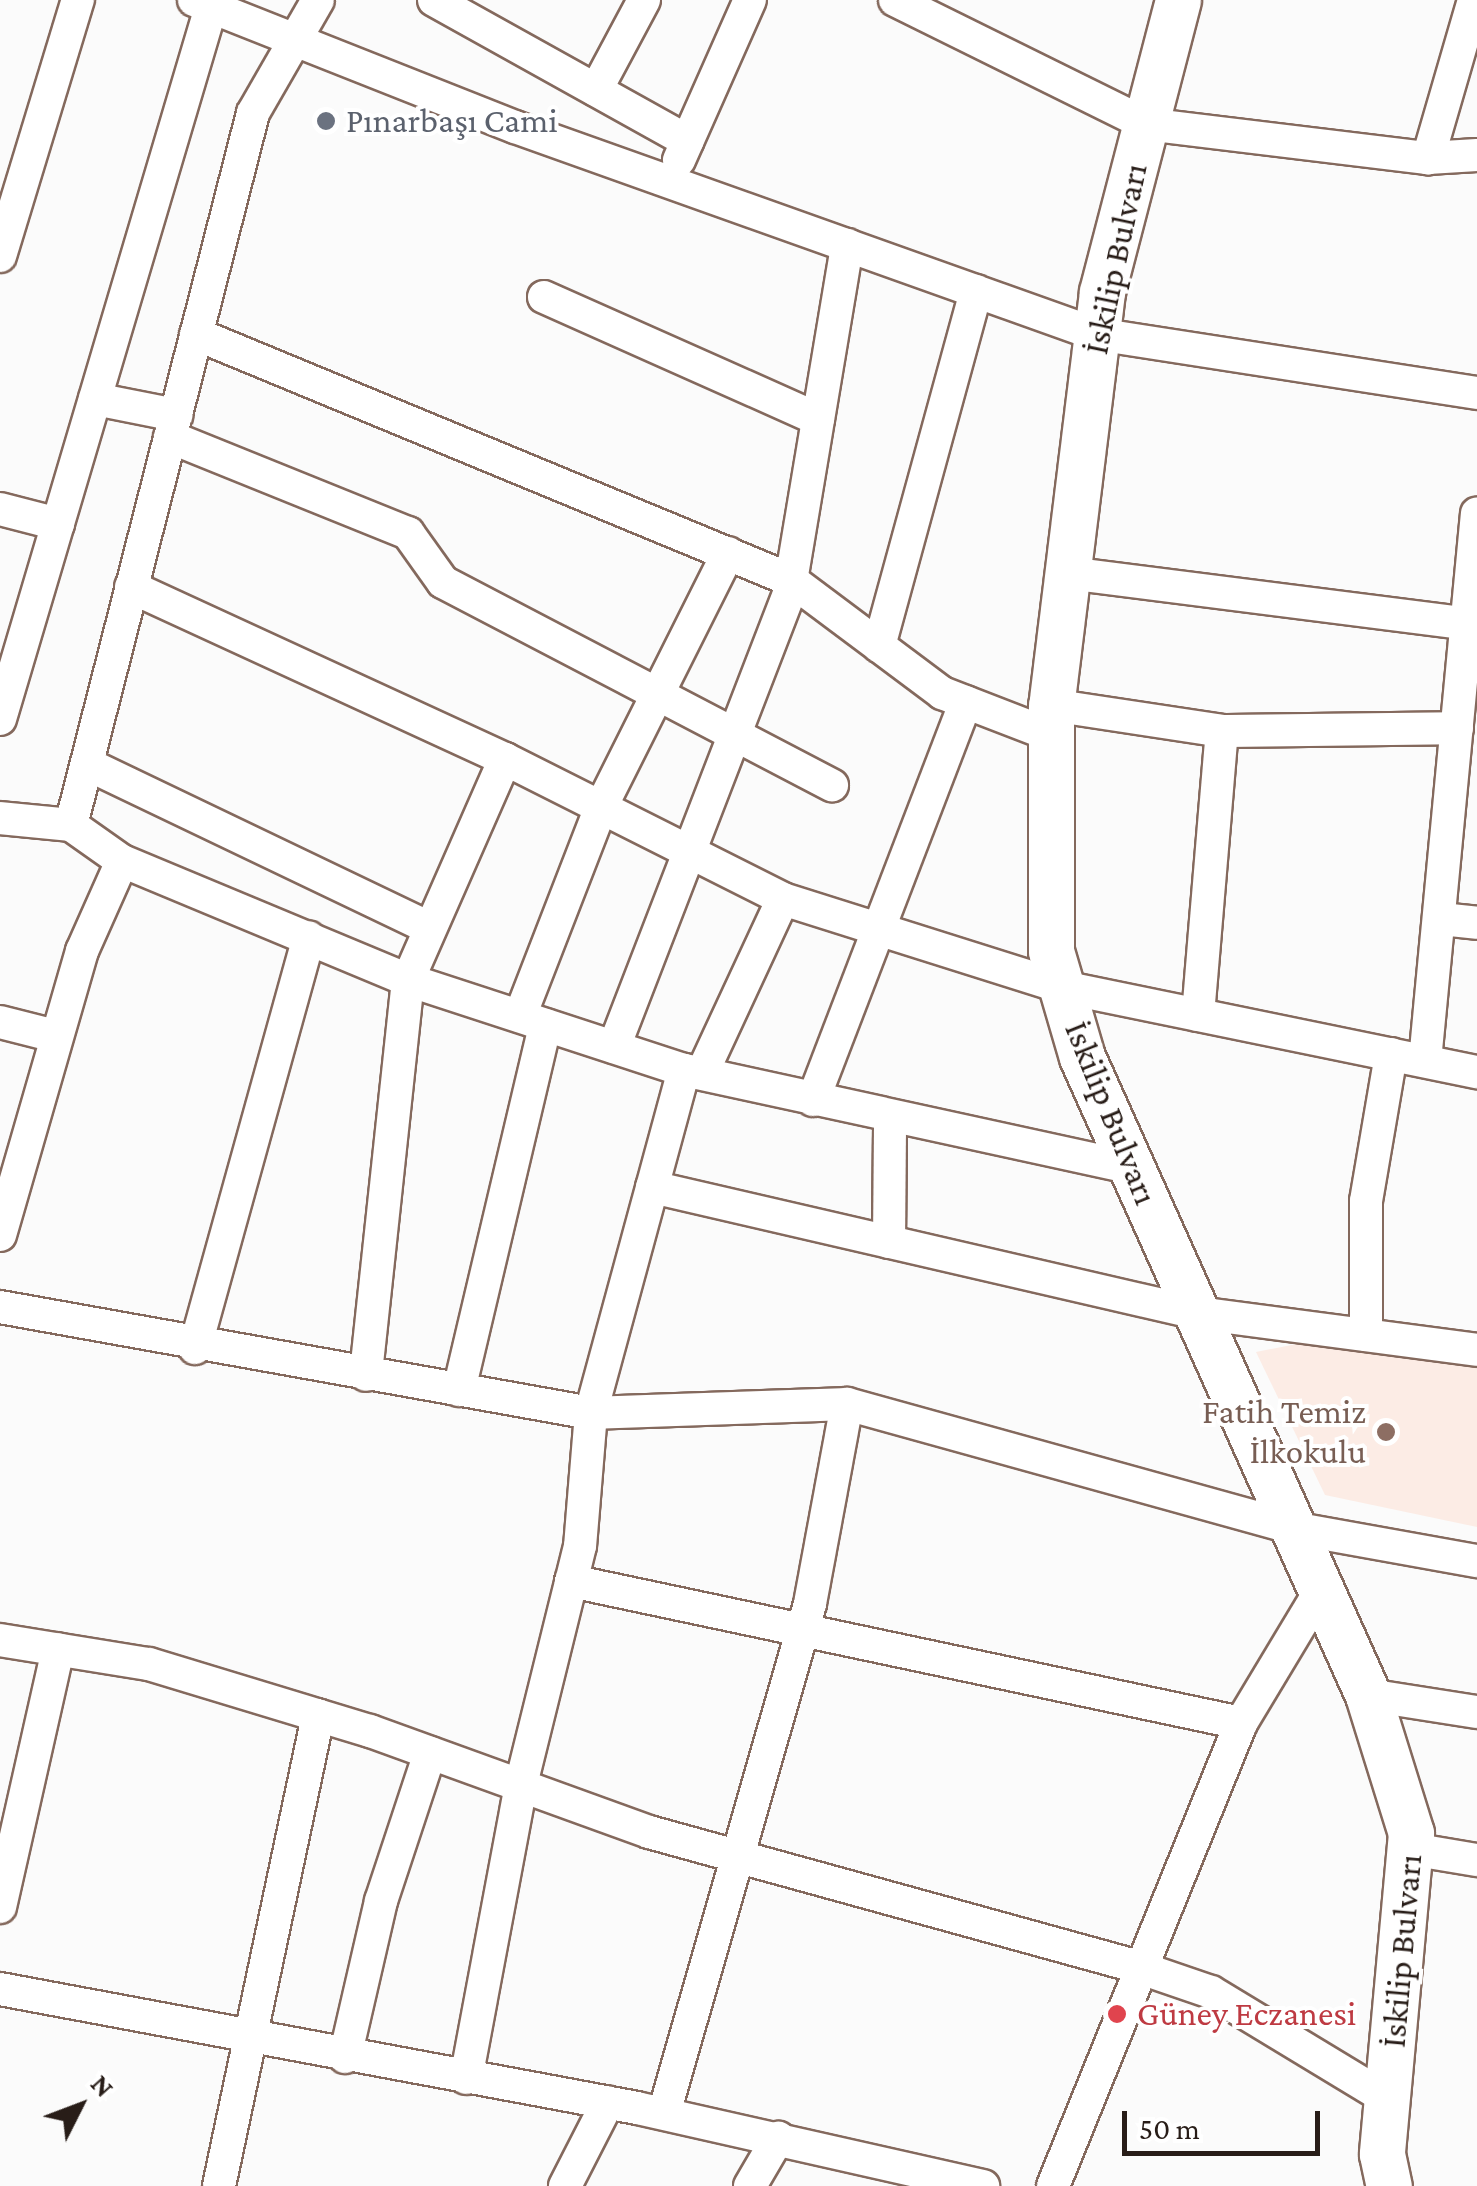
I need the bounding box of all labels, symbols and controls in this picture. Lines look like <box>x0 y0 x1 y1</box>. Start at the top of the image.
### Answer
place label: Pınarbaşı Cami <box>346 100 558 142</box>
marker: Pınarbaşı Cami <box>315 110 337 132</box>
street label: İskilip Bulvarı <box>1075 160 1157 358</box>
street label: İskilip Bulvarı <box>1055 1015 1167 1211</box>
place label: Fatih Temiz İlkokulu <box>1202 1391 1366 1473</box>
marker: Fatih Temiz İlkokulu <box>1375 1421 1397 1443</box>
street label: İskilip Bulvarı <box>1373 1853 1431 2049</box>
place label: Güney Eczanesi <box>1137 1993 1356 2035</box>
marker: Güney Eczanesi <box>1106 2003 1128 2025</box>
north arrow <box>30 2056 130 2156</box>
text: N <box>85 2068 121 2103</box>
scale bar <box>1127 2091 1324 2153</box>
text: 50 m <box>1139 2112 1200 2145</box>

